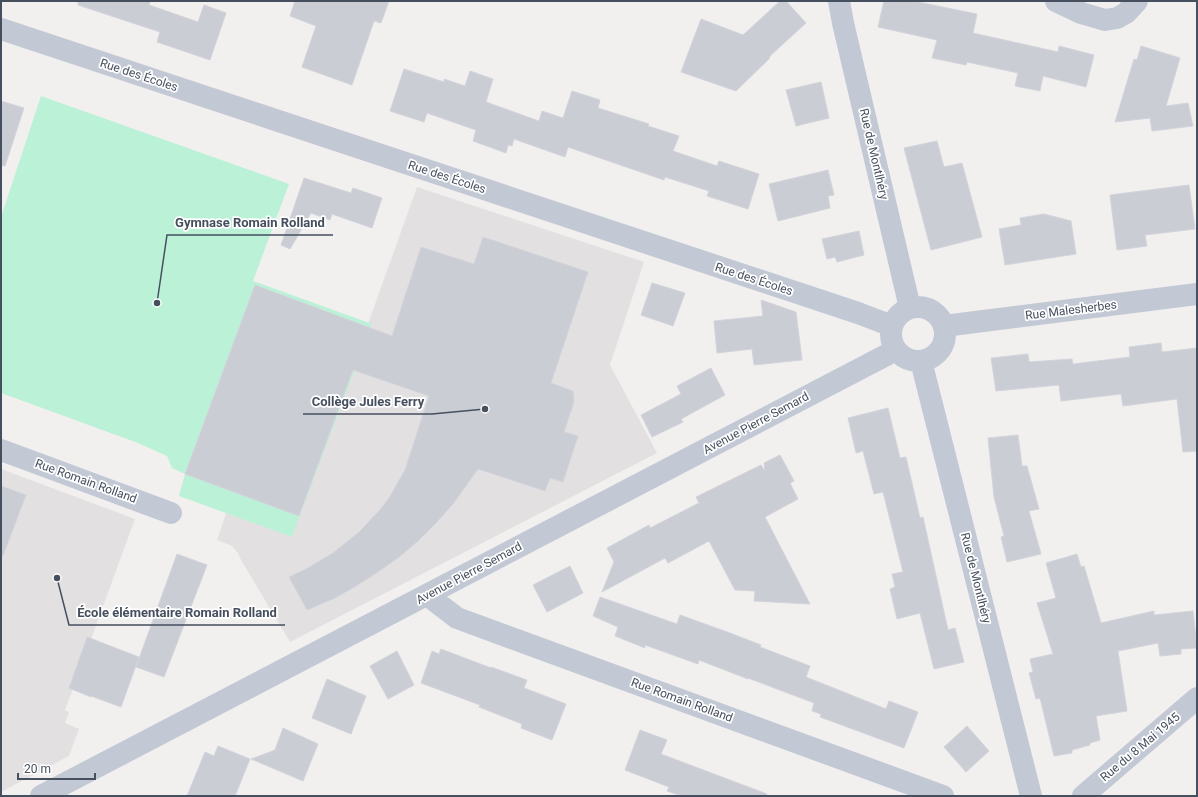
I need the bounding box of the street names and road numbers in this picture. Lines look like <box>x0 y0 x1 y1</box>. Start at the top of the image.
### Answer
street label: Rue des Écoles <box>98 55 180 94</box>
street label: Rue de Montlhéry <box>857 107 891 201</box>
street label: Rue des Écoles <box>406 157 488 196</box>
street label: Rue des Écoles <box>713 259 795 298</box>
street label: Rue Malesherbes <box>1024 297 1118 323</box>
street label: Avenue Pierre Semard <box>701 389 811 457</box>
street label: Rue Romain Rolland <box>33 456 139 506</box>
street label: Rue de Montlhéry <box>958 531 994 625</box>
street label: Avenue Pierre Semard <box>414 539 524 607</box>
street label: Rue Romain Rolland <box>629 675 735 725</box>
street label: Rue du 8 Mai 1945 <box>1097 710 1183 784</box>

